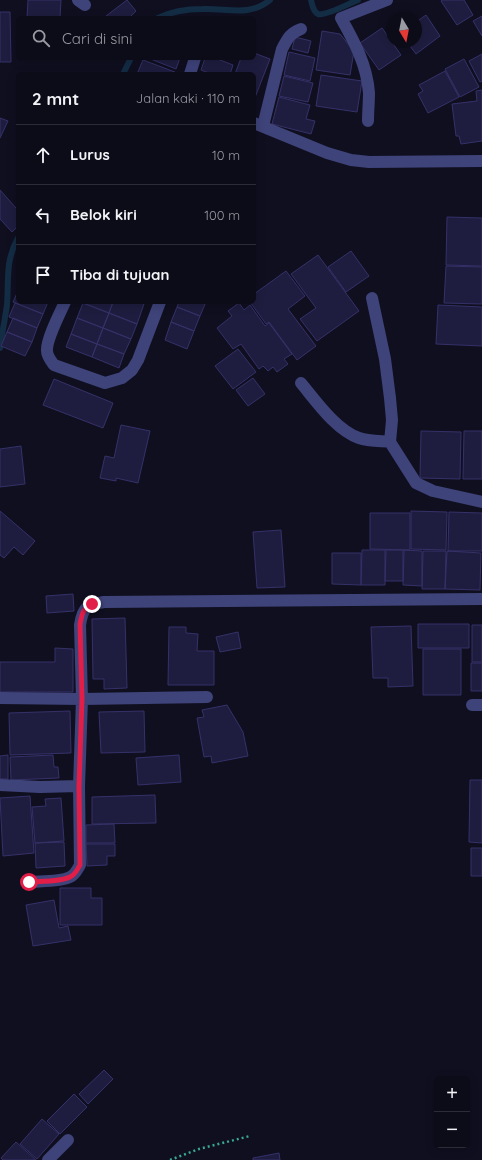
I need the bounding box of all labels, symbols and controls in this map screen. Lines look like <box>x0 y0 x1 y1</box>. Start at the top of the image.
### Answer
north arrow <box>386 12 422 48</box>
search box <box>16 16 256 60</box>
icon: search <box>30 27 52 49</box>
text: Cari di sini <box>62 29 133 48</box>
text: 2 mnt <box>32 88 79 109</box>
text: Jalan kaki · 110 m <box>136 90 240 106</box>
icon: ahead <box>32 144 54 166</box>
text: Lurus <box>70 145 110 164</box>
text: 10 m <box>212 147 240 163</box>
icon: left <box>32 204 54 226</box>
text: Belok kiri <box>70 205 137 224</box>
text: 100 m <box>204 207 240 223</box>
icon: arrive <box>32 264 54 286</box>
text: Tiba di tujuan <box>70 265 169 284</box>
route end <box>83 595 101 613</box>
route start <box>20 873 38 891</box>
map controls <box>434 1076 470 1148</box>
button: + <box>434 1076 470 1112</box>
button: − <box>434 1112 470 1148</box>

